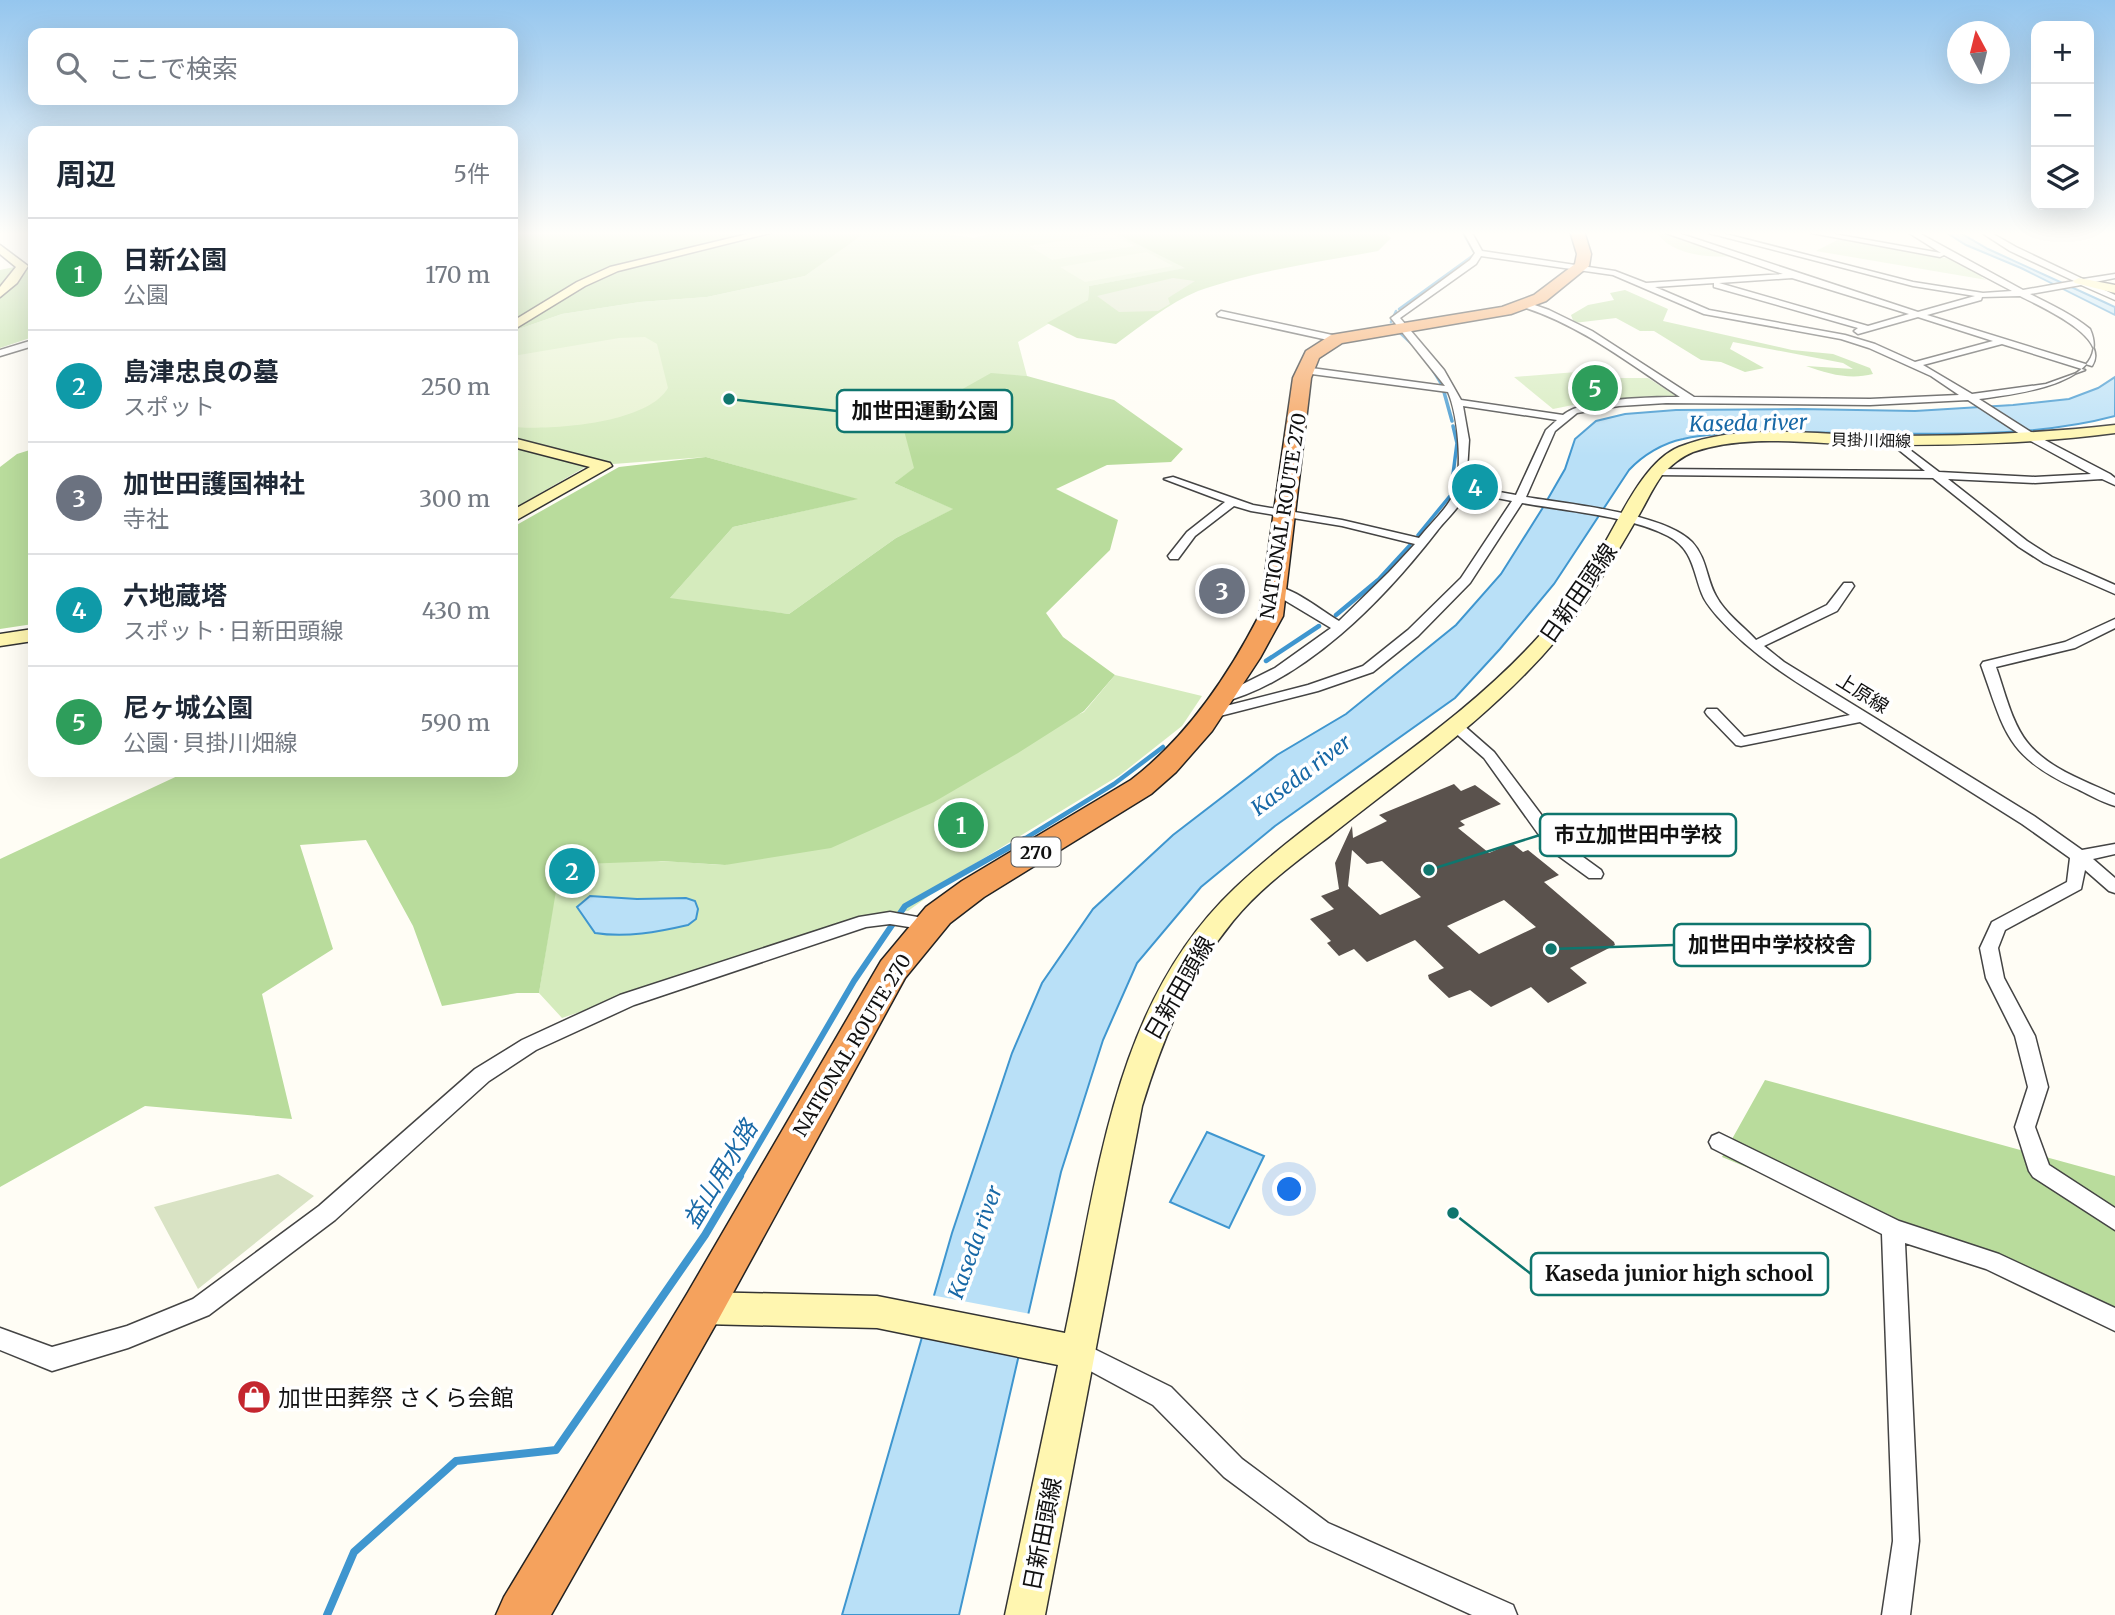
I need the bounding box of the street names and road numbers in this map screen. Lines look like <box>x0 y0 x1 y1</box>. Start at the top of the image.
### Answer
street label: NATIONAL ROUTE 270 <box>1255 411 1311 621</box>
street label: 貝掛川畑線 <box>1831 429 1911 451</box>
street label: 日新田頭線 <box>1533 538 1623 648</box>
street label: 上原線 <box>1832 668 1894 718</box>
road number: 270 <box>1012 838 1060 866</box>
street label: 日新田頭線 <box>1138 931 1220 1045</box>
street label: NATIONAL ROUTE 270 <box>788 949 916 1141</box>
street label: 日新田頭線 <box>1017 1475 1067 1593</box>

